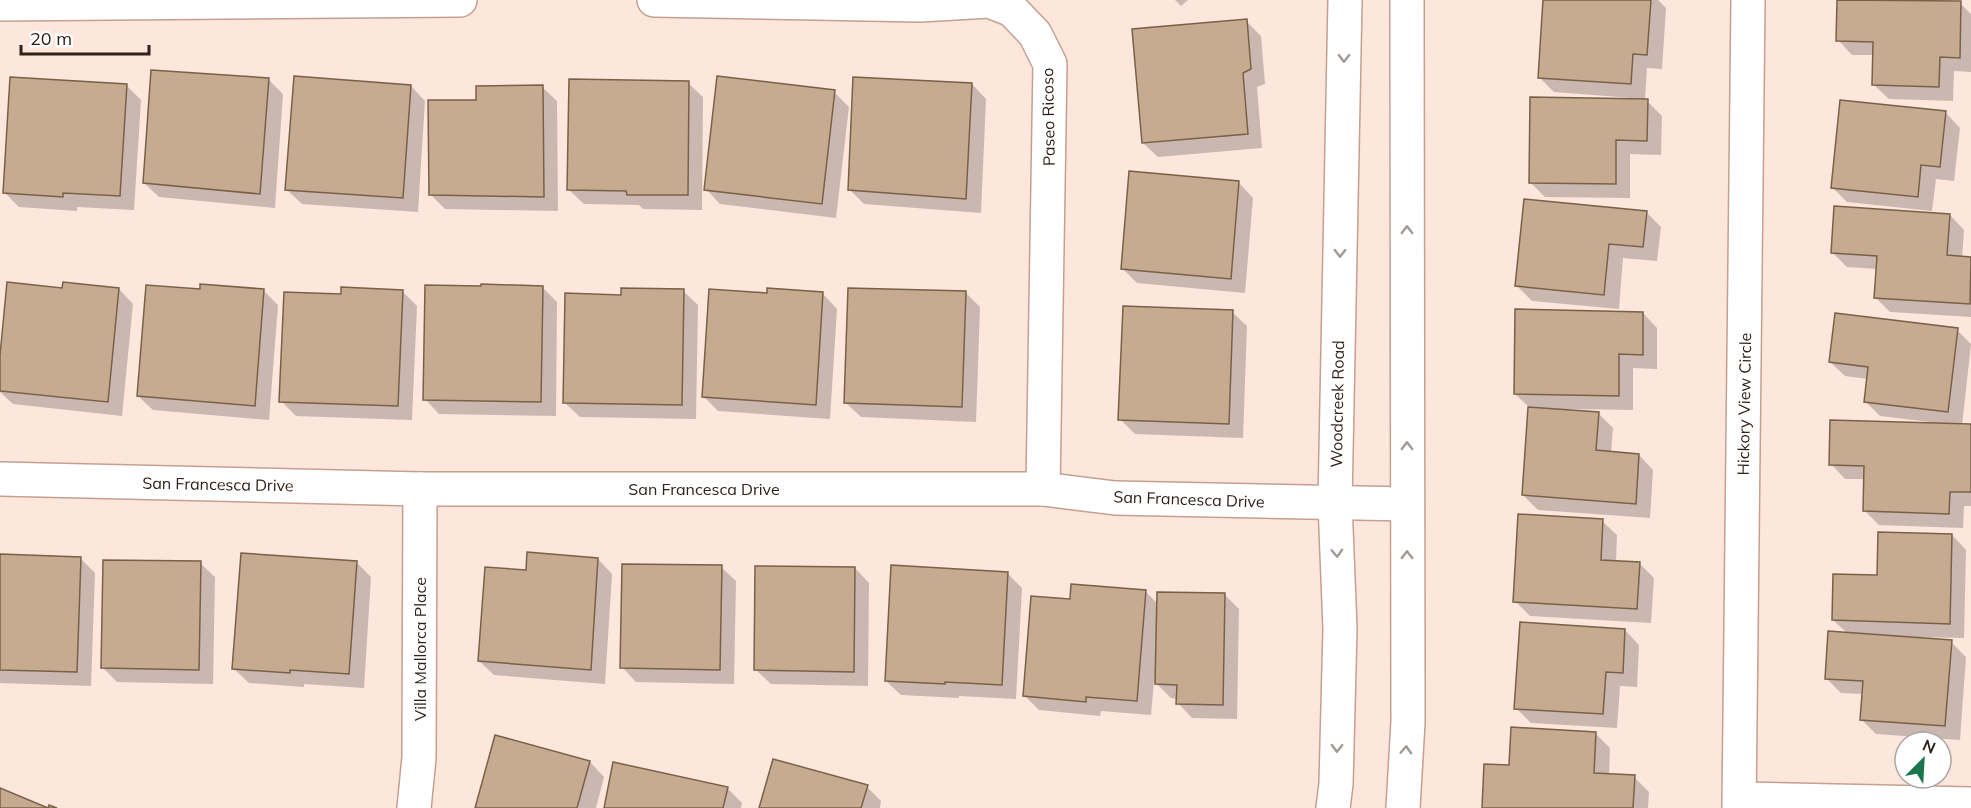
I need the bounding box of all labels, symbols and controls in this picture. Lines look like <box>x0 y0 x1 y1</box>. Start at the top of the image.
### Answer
scale bar <box>21 18 148 56</box>
text: 20 m <box>30 27 72 50</box>
one-way arrow <box>1337 54 1350 63</box>
street label: Paseo Ricoso <box>1037 68 1059 166</box>
one-way arrow <box>1401 225 1413 234</box>
one-way arrow <box>1334 249 1346 258</box>
street label: Hickory View Circle <box>1733 333 1755 475</box>
street label: Woodcreek Road <box>1326 340 1348 468</box>
one-way arrow <box>1401 441 1413 450</box>
street label: San Francesca Drive <box>142 473 294 495</box>
street label: San Francesca Drive <box>628 479 780 499</box>
street label: San Francesca Drive <box>1113 486 1265 512</box>
one-way arrow <box>1331 549 1343 558</box>
one-way arrow <box>1401 550 1413 559</box>
street label: Villa Mallorca Place <box>410 577 430 721</box>
north arrow <box>1893 730 1953 790</box>
text: N <box>1920 735 1939 758</box>
one-way arrow <box>1331 744 1343 753</box>
one-way arrow <box>1400 745 1413 754</box>

